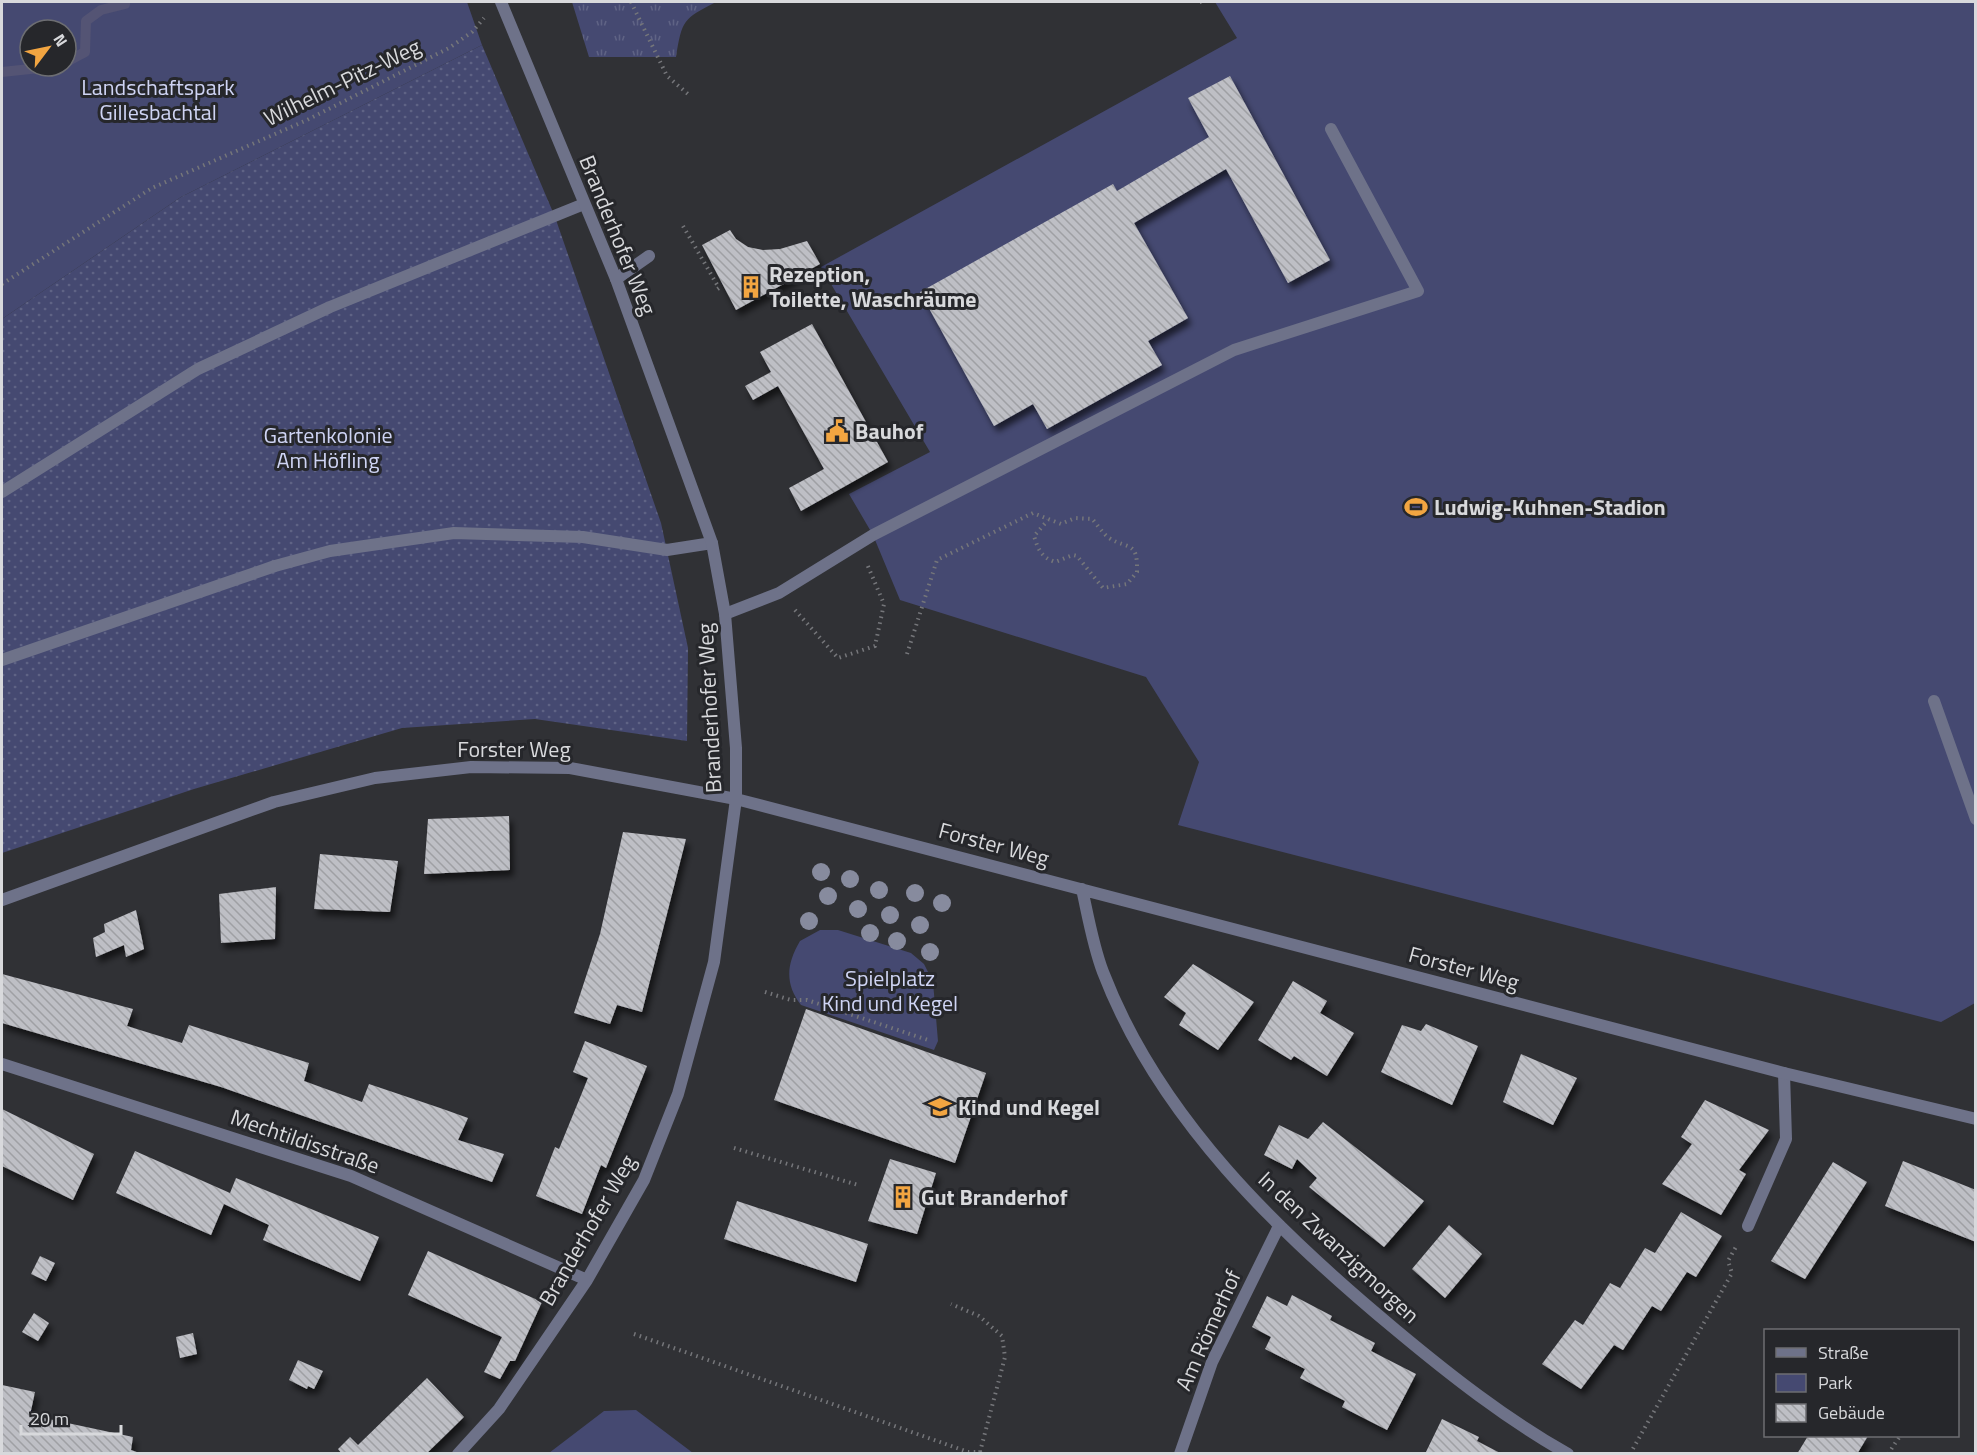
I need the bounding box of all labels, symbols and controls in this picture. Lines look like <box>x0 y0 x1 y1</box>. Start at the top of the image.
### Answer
north arrow <box>18 18 78 78</box>
text: N <box>48 29 74 51</box>
street label: Wilhelm-Pitz-Weg <box>258 29 426 135</box>
park label: Landschaftspark Gillesbachtal <box>81 70 235 129</box>
street label: Branderhofer Weg <box>570 150 666 320</box>
place label: Rezeption, Toilette, Waschräume <box>769 257 976 316</box>
building icon: Rezeption, Toilette, Waschräume <box>738 274 764 300</box>
place label: Bauhof <box>855 414 924 448</box>
park label: Gartenkolonie Am Höfling <box>263 418 393 477</box>
public building icon: Bauhof <box>824 418 850 444</box>
place label: Ludwig-Kuhnen-Stadion <box>1434 490 1666 524</box>
sports icon: Ludwig-Kuhnen-Stadion <box>1403 494 1429 520</box>
street label: Branderhofer Weg <box>688 622 730 794</box>
street label: Forster Weg <box>457 732 571 766</box>
street label: Forster Weg <box>935 813 1053 875</box>
street label: Forster Weg <box>1405 937 1523 999</box>
park label: Spielplatz Kind und Kegel <box>822 961 958 1020</box>
place label: Kind und Kegel <box>958 1090 1100 1124</box>
school or university icon: Kind und Kegel <box>927 1094 953 1120</box>
street label: Mechtildisstraße <box>226 1100 384 1182</box>
street label: Branderhofer Weg <box>530 1148 644 1312</box>
street label: In den Zwanzigmorgen <box>1250 1163 1428 1331</box>
place label: Gut Branderhof <box>921 1180 1068 1214</box>
building icon: Gut Branderhof <box>890 1184 916 1210</box>
street label: Am Römerhof <box>1166 1263 1250 1396</box>
legend <box>1764 1329 1959 1437</box>
text: Straße <box>1818 1339 1869 1366</box>
text: Park <box>1818 1369 1853 1396</box>
scale bar <box>21 1398 122 1436</box>
text: Gebäude <box>1818 1399 1885 1426</box>
text: 20 m <box>30 1405 69 1432</box>

